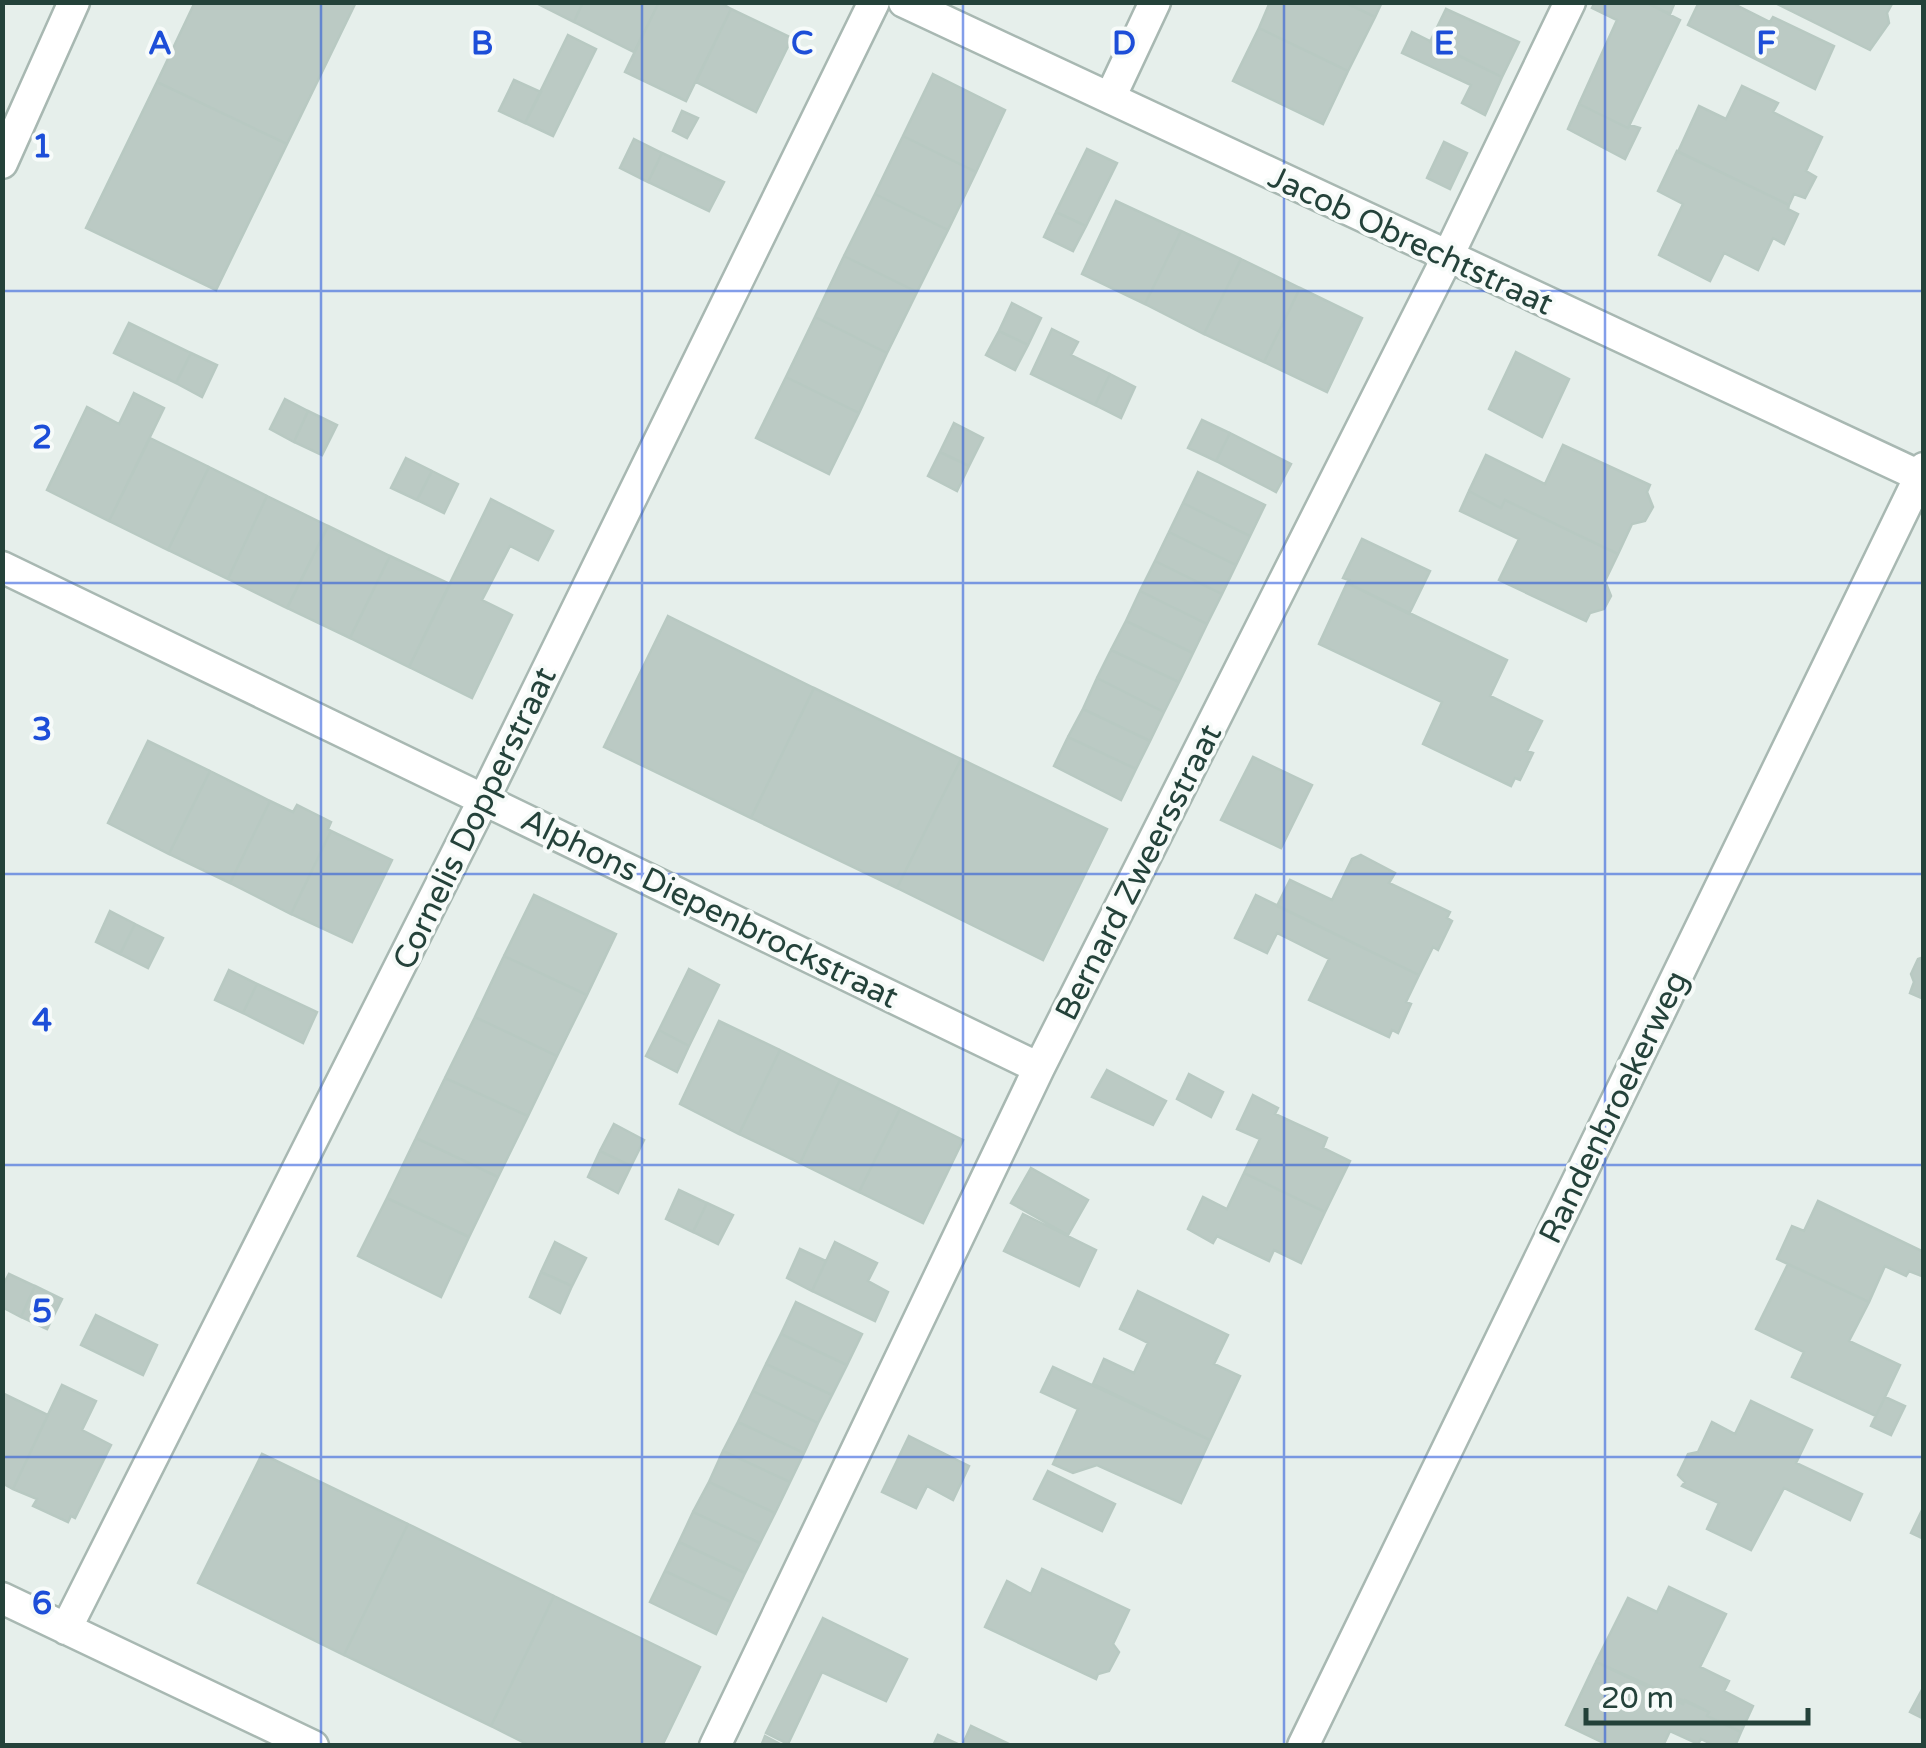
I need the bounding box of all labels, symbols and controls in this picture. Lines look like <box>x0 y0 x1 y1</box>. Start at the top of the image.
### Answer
text: A <box>148 25 172 63</box>
text: B <box>471 25 493 63</box>
text: C <box>791 25 813 63</box>
text: D <box>1112 25 1136 63</box>
text: E <box>1434 25 1454 63</box>
text: F <box>1756 25 1776 63</box>
text: 1 <box>32 128 52 166</box>
street label: Jacob Obrechtstraat <box>1262 158 1559 324</box>
text: 2 <box>32 419 52 457</box>
street label: Cornelis Dopperstraat <box>385 661 565 976</box>
text: 3 <box>32 711 52 749</box>
street label: Bernard Zweersstraat <box>1048 718 1230 1027</box>
street label: Alphons Diepenbrockstraat <box>515 801 904 1017</box>
street label: Randenbroekerweg <box>1531 965 1696 1250</box>
text: 4 <box>32 1002 52 1040</box>
text: 5 <box>32 1293 52 1331</box>
text: 6 <box>32 1585 52 1623</box>
scale bar <box>1586 1663 1808 1725</box>
text: 20 m <box>1601 1680 1674 1717</box>

